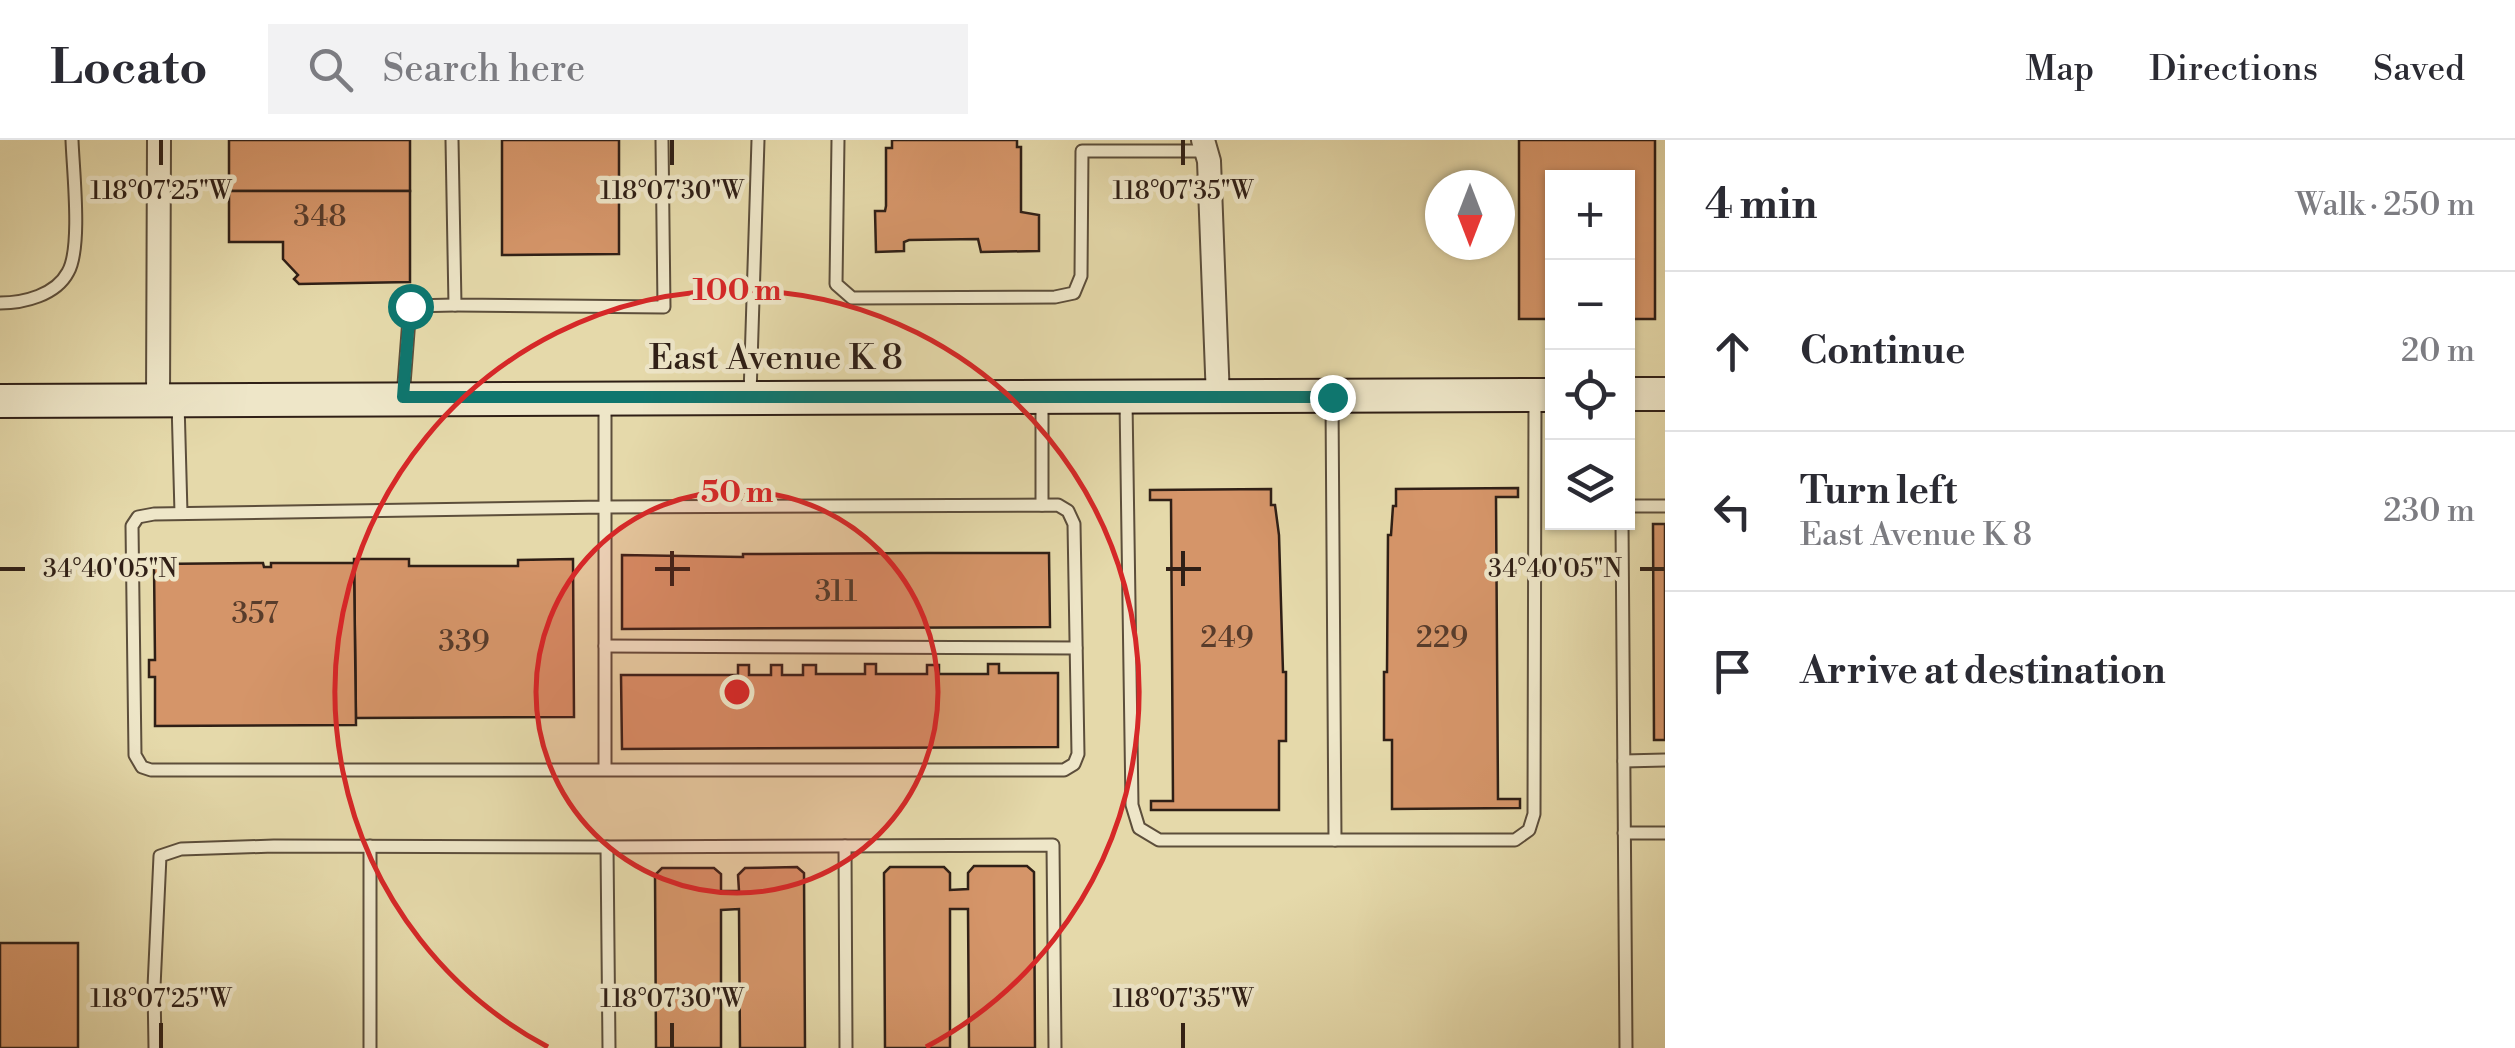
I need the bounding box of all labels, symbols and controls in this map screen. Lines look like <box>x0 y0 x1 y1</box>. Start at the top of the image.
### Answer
search box <box>268 24 968 114</box>
text: Locato <box>50 39 208 99</box>
icon: search <box>303 42 358 97</box>
text: Search here <box>383 46 585 93</box>
text: Map <box>2025 48 2094 91</box>
text: Directions <box>2149 48 2318 91</box>
text: Saved <box>2373 48 2465 91</box>
north arrow <box>1425 170 1515 260</box>
map controls <box>1545 170 1635 530</box>
button: + <box>1545 170 1635 260</box>
text: 118°07'25"W <box>90 176 233 207</box>
text: 118°07'30"W <box>600 176 745 207</box>
text: 118°07'35"W <box>1113 176 1255 207</box>
text: 4 min <box>1705 179 1817 232</box>
text: Walk · 250 m <box>2295 185 2475 225</box>
house number: 348 <box>293 198 347 236</box>
button: − <box>1545 260 1635 350</box>
text: 100 m <box>692 272 782 310</box>
route start <box>388 284 434 330</box>
icon: ahead <box>1705 324 1760 379</box>
text: Continue <box>1800 328 1965 375</box>
text: 20 m <box>2401 331 2475 371</box>
street label: East Avenue K 8 <box>649 337 903 380</box>
button: locate <box>1545 350 1635 440</box>
route end <box>1310 375 1356 421</box>
button: layers <box>1545 440 1635 530</box>
text: Turn left <box>1800 468 1957 515</box>
text: 50 m <box>701 474 773 512</box>
icon: left <box>1705 484 1760 539</box>
text: 230 m <box>2383 491 2475 531</box>
text: East Avenue K 8 <box>1800 515 2032 555</box>
text: 34°40'05"N <box>43 554 177 585</box>
text: 34°40'05"N <box>1488 554 1622 585</box>
house number: 311 <box>815 573 857 611</box>
house number: 357 <box>231 595 279 633</box>
house number: 249 <box>1200 619 1254 657</box>
house number: 229 <box>1416 619 1468 657</box>
house number: 339 <box>438 623 490 661</box>
icon: arrive <box>1705 644 1760 699</box>
text: Arrive at destination <box>1800 648 2166 695</box>
centre of rings <box>719 674 755 710</box>
text: 118°07'25"W <box>90 984 233 1015</box>
text: 118°07'30"W <box>600 984 745 1015</box>
text: 118°07'35"W <box>1113 984 1255 1015</box>

